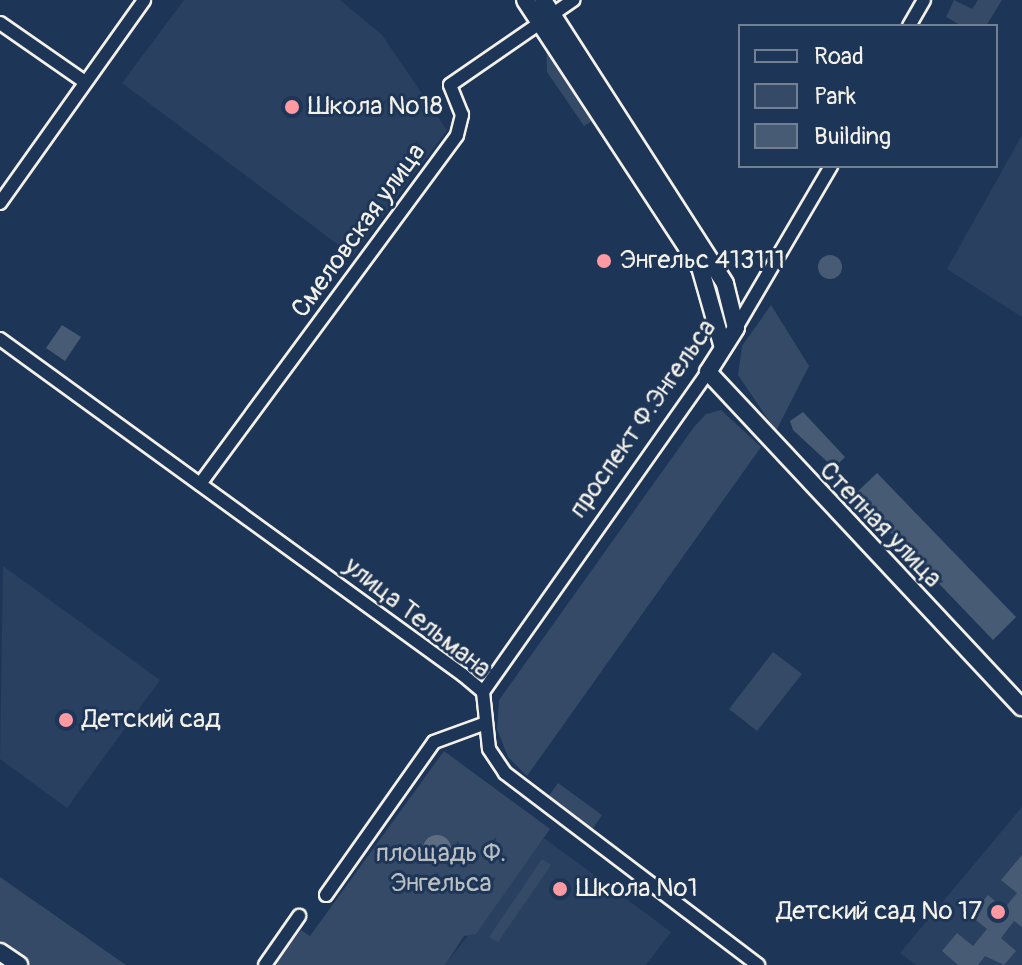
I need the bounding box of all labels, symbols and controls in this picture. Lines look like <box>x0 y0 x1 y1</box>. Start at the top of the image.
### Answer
legend <box>738 24 998 168</box>
text: Road <box>814 42 864 71</box>
text: Park <box>814 82 856 111</box>
place label: Школа №18 <box>308 91 443 123</box>
marker: Школа №18 <box>283 98 301 116</box>
text: Building <box>814 122 891 151</box>
street label: Смеловская улица <box>285 138 433 324</box>
place label: Энгельс 413111 <box>620 245 785 277</box>
marker: Энгельс 413111 <box>595 252 613 270</box>
street label: проспект Ф.Энгельса <box>563 314 723 524</box>
street label: Степная улица <box>812 456 948 594</box>
street label: улица Тельмана <box>337 551 497 685</box>
place label: Детский сад <box>82 704 221 736</box>
marker: Детский сад <box>57 711 75 729</box>
park label: площадь Ф. Энгельса <box>376 838 506 900</box>
place label: Школа №1 <box>576 873 698 905</box>
marker: Школа №1 <box>551 880 569 898</box>
place label: Детский сад № 17 <box>777 896 982 928</box>
marker: Детский сад № 17 <box>989 903 1007 921</box>

